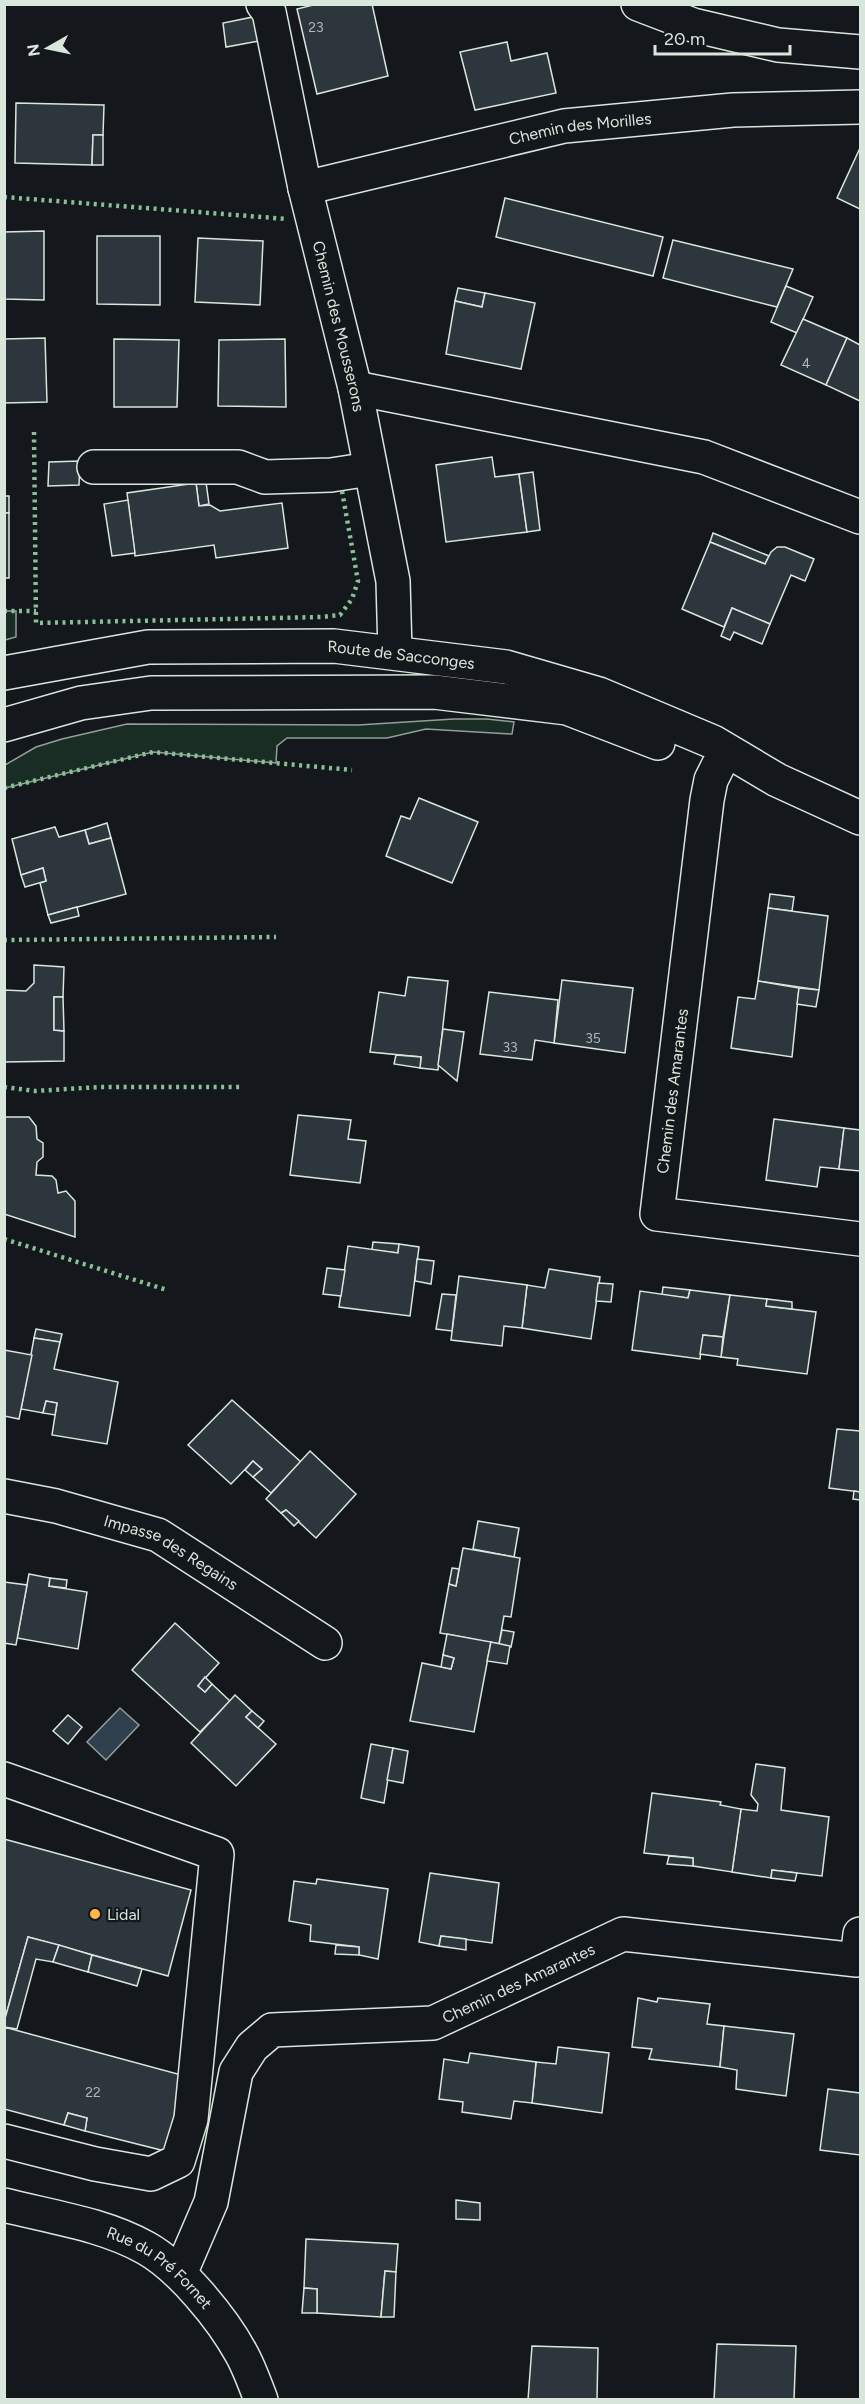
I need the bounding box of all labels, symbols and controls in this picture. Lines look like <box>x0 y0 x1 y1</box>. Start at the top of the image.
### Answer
north arrow <box>18 18 78 78</box>
scale bar <box>655 18 790 56</box>
house number: 23 <box>308 19 324 36</box>
text: 20 m <box>664 28 705 50</box>
text: N <box>23 43 44 58</box>
street label: Chemin des Morilles <box>507 109 652 149</box>
street label: Chemin des Mousserons <box>309 239 368 413</box>
house number: 4 <box>802 355 811 372</box>
street label: Route de Sacconges <box>328 637 476 673</box>
street label: Chemin des Amarantes <box>653 1007 692 1175</box>
house number: 35 <box>585 1030 601 1047</box>
house number: 33 <box>502 1039 518 1056</box>
street label: Impasse des Regains <box>102 1511 242 1594</box>
place label: Lidal <box>107 1905 140 1924</box>
marker: Lidal <box>88 1907 102 1921</box>
street label: Chemin des Amarantes <box>439 1940 598 2027</box>
house number: 22 <box>85 2084 101 2101</box>
street label: Rue du Pré Fornet <box>104 2223 216 2313</box>

